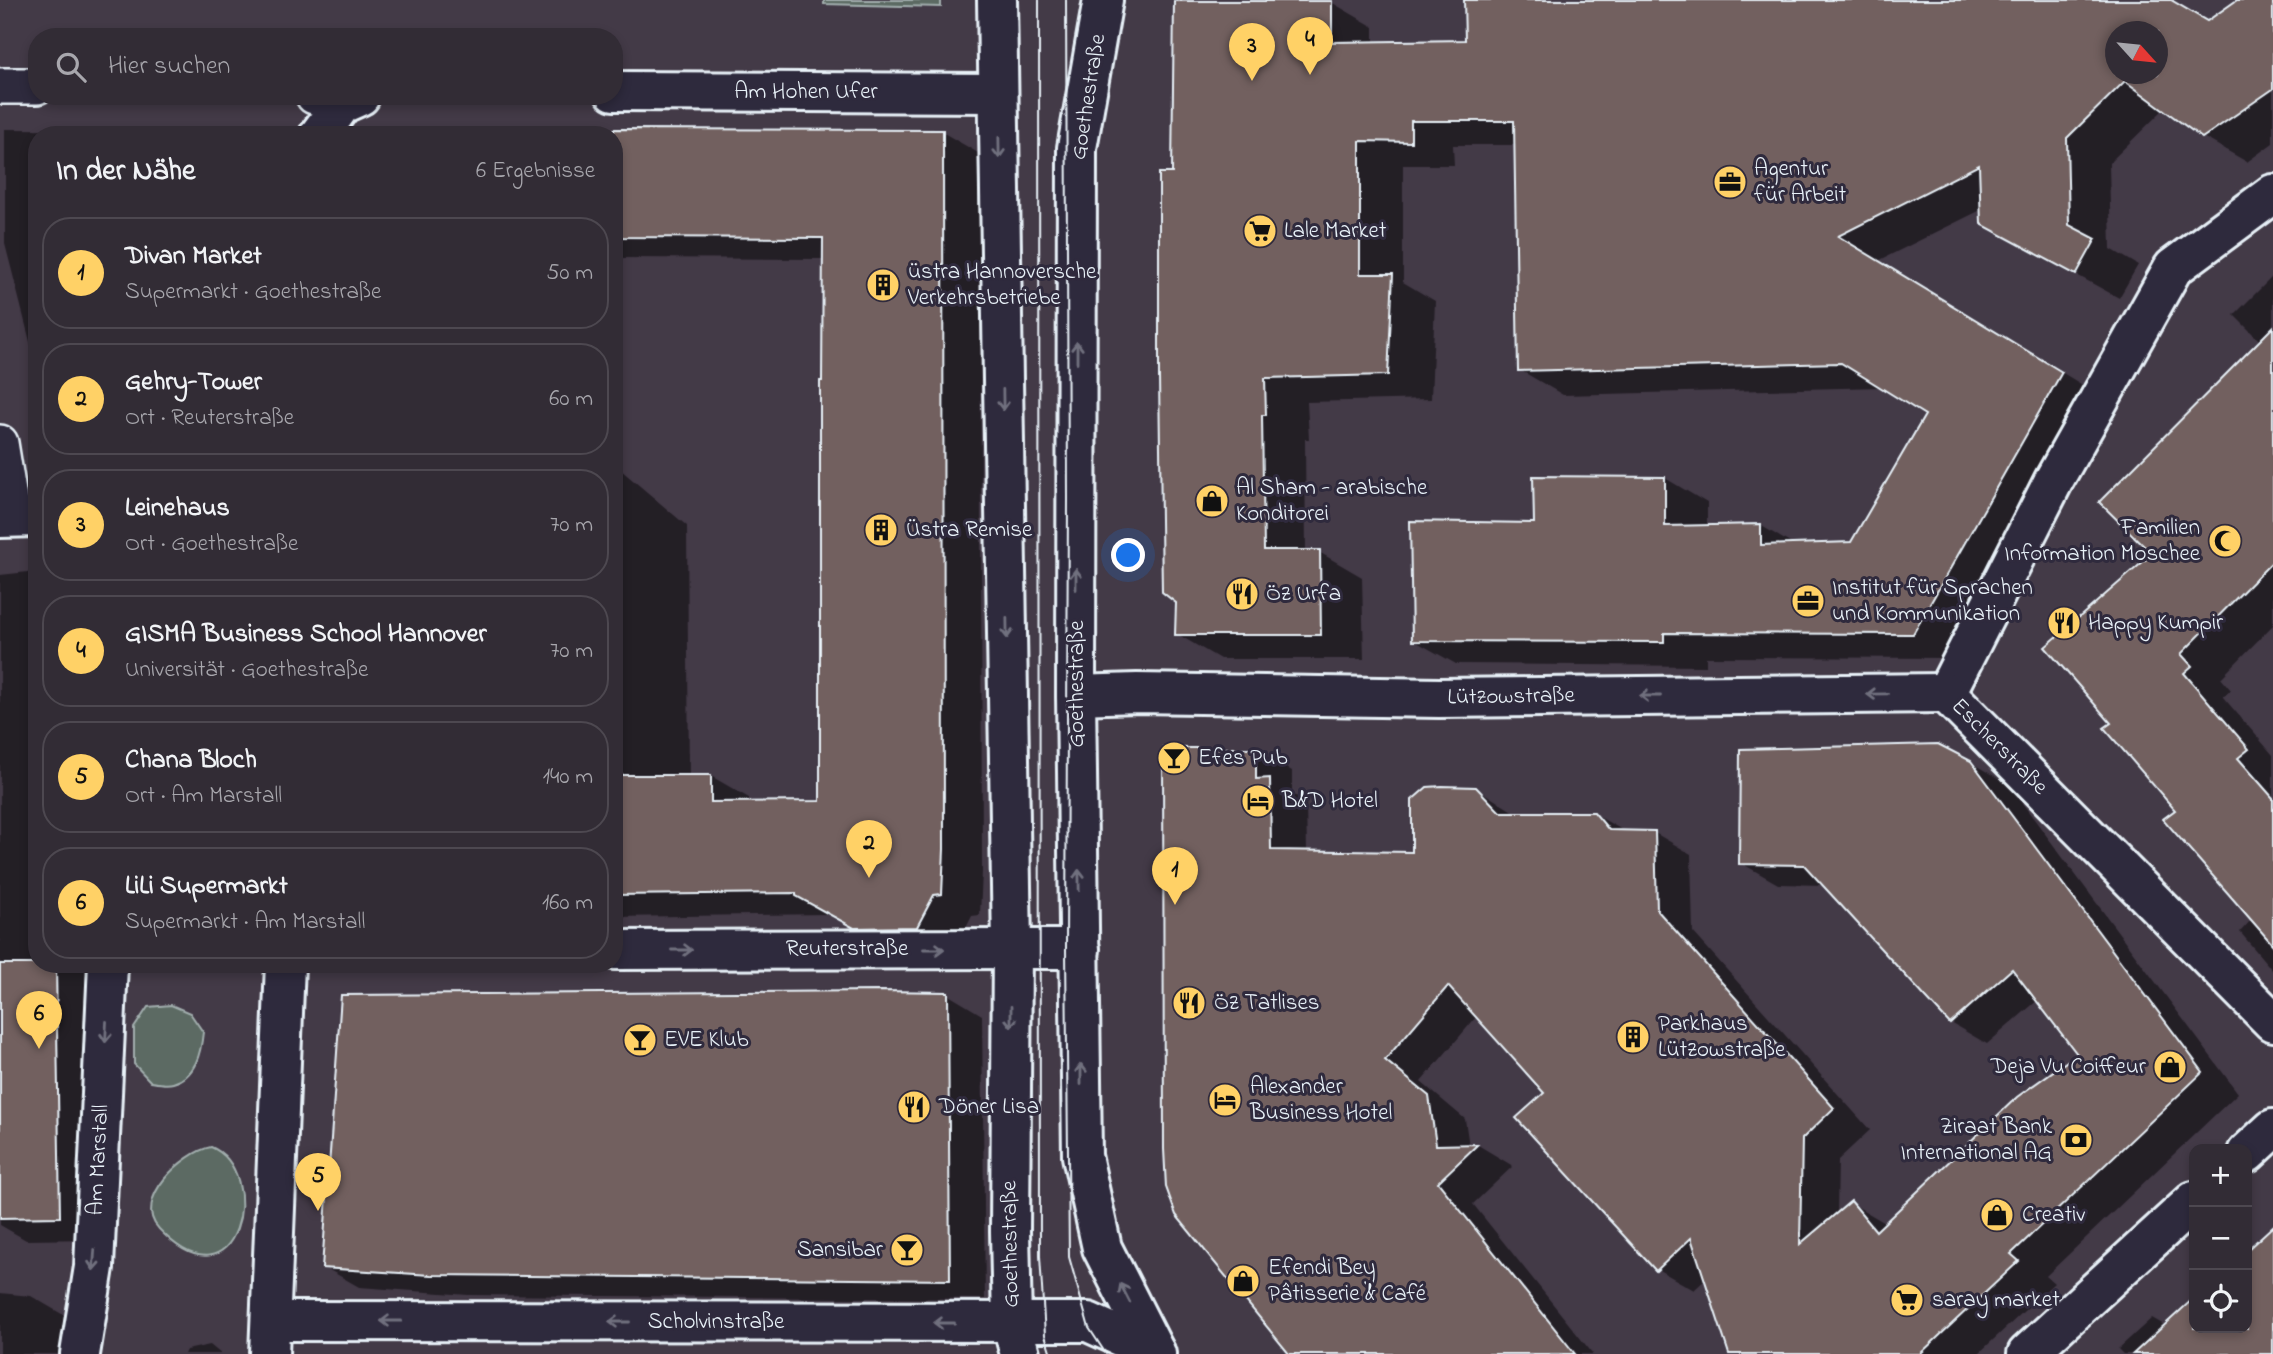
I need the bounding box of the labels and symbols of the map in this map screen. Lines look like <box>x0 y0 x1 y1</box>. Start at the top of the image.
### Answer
pin: 4 <box>1287 17 1333 75</box>
north arrow <box>2105 21 2168 84</box>
pin: 3 <box>1229 23 1275 81</box>
street label: Goethestraße <box>1063 31 1115 162</box>
street label: Am Hohen Ufer <box>734 76 879 109</box>
one-way arrow <box>992 136 1006 159</box>
place label: Agentur für Arbeit <box>1754 153 1847 212</box>
office icon: Agentur für Arbeit <box>1711 163 1749 201</box>
supermarket icon: Lale Market <box>1241 212 1279 250</box>
place label: Lale Market <box>1284 215 1387 248</box>
place label: üstra Hannoversche Verkehrsbetriebe <box>907 256 1097 315</box>
building icon: üstra Hannoversche Verkehrsbetriebe <box>864 266 902 304</box>
one-way arrow <box>1070 341 1084 364</box>
one-way arrow <box>996 388 1010 411</box>
place label: Al Sham - arabische Konditorei <box>1236 472 1428 531</box>
shop icon: Al Sham - arabische Konditorei <box>1193 482 1231 520</box>
building icon: Üstra Remise <box>862 511 900 549</box>
place label: Familien Information Moschee <box>2004 512 2201 571</box>
place label: Üstra Remise <box>906 514 1033 547</box>
mosque icon: Familien Information Moschee <box>2206 522 2244 560</box>
your location <box>1111 538 1145 572</box>
one-way arrow <box>1069 568 1083 591</box>
place label: Institut für Sprachen und Kommunikation <box>1832 572 2033 631</box>
restaurant icon: Öz Urfa <box>1223 575 1261 613</box>
place label: Öz Urfa <box>1266 578 1341 611</box>
office icon: Institut für Sprachen und Kommunikation <box>1789 582 1827 620</box>
restaurant icon: Happy Kumpir <box>2045 604 2083 642</box>
place label: Happy Kumpir <box>2088 607 2224 642</box>
one-way arrow <box>1000 616 1013 639</box>
street label: Goethestraße <box>1061 620 1094 747</box>
street label: Lützowstraße <box>1447 679 1576 715</box>
one-way arrow <box>1866 687 1889 701</box>
one-way arrow <box>1639 689 1662 703</box>
street label: Escherstraße <box>1943 691 2056 804</box>
bar icon: Efes Pub <box>1155 739 1193 777</box>
place label: Efes Pub <box>1198 742 1288 775</box>
hotel icon: B&D Hotel <box>1239 782 1277 820</box>
place label: B&D Hotel <box>1281 785 1378 818</box>
pin: 2 <box>846 820 892 878</box>
pin: 1 <box>1152 847 1198 905</box>
one-way arrow <box>1072 869 1086 892</box>
street label: Reuterstraße <box>786 933 909 966</box>
one-way arrow <box>923 942 946 956</box>
one-way arrow <box>671 943 694 957</box>
restaurant icon: Öz Tatlises <box>1170 984 1208 1022</box>
place label: Öz Tatlises <box>1214 987 1320 1020</box>
pin: 6 <box>16 991 62 1049</box>
one-way arrow <box>1005 1005 1018 1028</box>
place label: Parkhaus Lützowstraße <box>1658 1008 1786 1067</box>
building icon: Parkhaus Lützowstraße <box>1614 1018 1652 1056</box>
one-way arrow <box>99 1021 112 1043</box>
bar icon: EVE Klub <box>621 1021 659 1059</box>
place label: EVE Klub <box>664 1024 749 1057</box>
shop icon: Deja Vu Coiffeur <box>2151 1048 2189 1086</box>
place label: Deja Vu Coiffeur <box>1990 1051 2147 1084</box>
one-way arrow <box>1074 1062 1088 1085</box>
place label: Alexander Business Hotel <box>1249 1071 1392 1130</box>
hotel icon: Alexander Business Hotel <box>1206 1081 1244 1119</box>
restaurant icon: Döner Lisa <box>895 1088 933 1126</box>
place label: Döner Lisa <box>938 1091 1039 1124</box>
street label: Am Marstall <box>80 1104 118 1216</box>
place label: Ziraat Bank International AG <box>1901 1111 2053 1170</box>
bank icon: Ziraat Bank International AG <box>2057 1121 2095 1159</box>
pin: 5 <box>295 1153 341 1211</box>
street label: Goethestraße <box>993 1180 1029 1308</box>
shop icon: Creativ <box>1978 1196 2016 1234</box>
place label: Creativ <box>2022 1199 2085 1232</box>
bar icon: Sansibar <box>888 1231 926 1269</box>
place label: Sansibar <box>797 1234 884 1267</box>
one-way arrow <box>87 1248 100 1270</box>
place label: Efendi Bey Pâtisserie & Café <box>1268 1252 1427 1311</box>
shop icon: Efendi Bey Pâtisserie & Café <box>1224 1262 1262 1300</box>
supermarket icon: saray market <box>1888 1281 1926 1319</box>
one-way arrow <box>1118 1283 1132 1304</box>
place label: saray market <box>1932 1284 2060 1319</box>
street label: Scholvinstraße <box>648 1306 785 1339</box>
one-way arrow <box>380 1314 403 1328</box>
one-way arrow <box>607 1315 630 1329</box>
one-way arrow <box>933 1316 956 1330</box>

